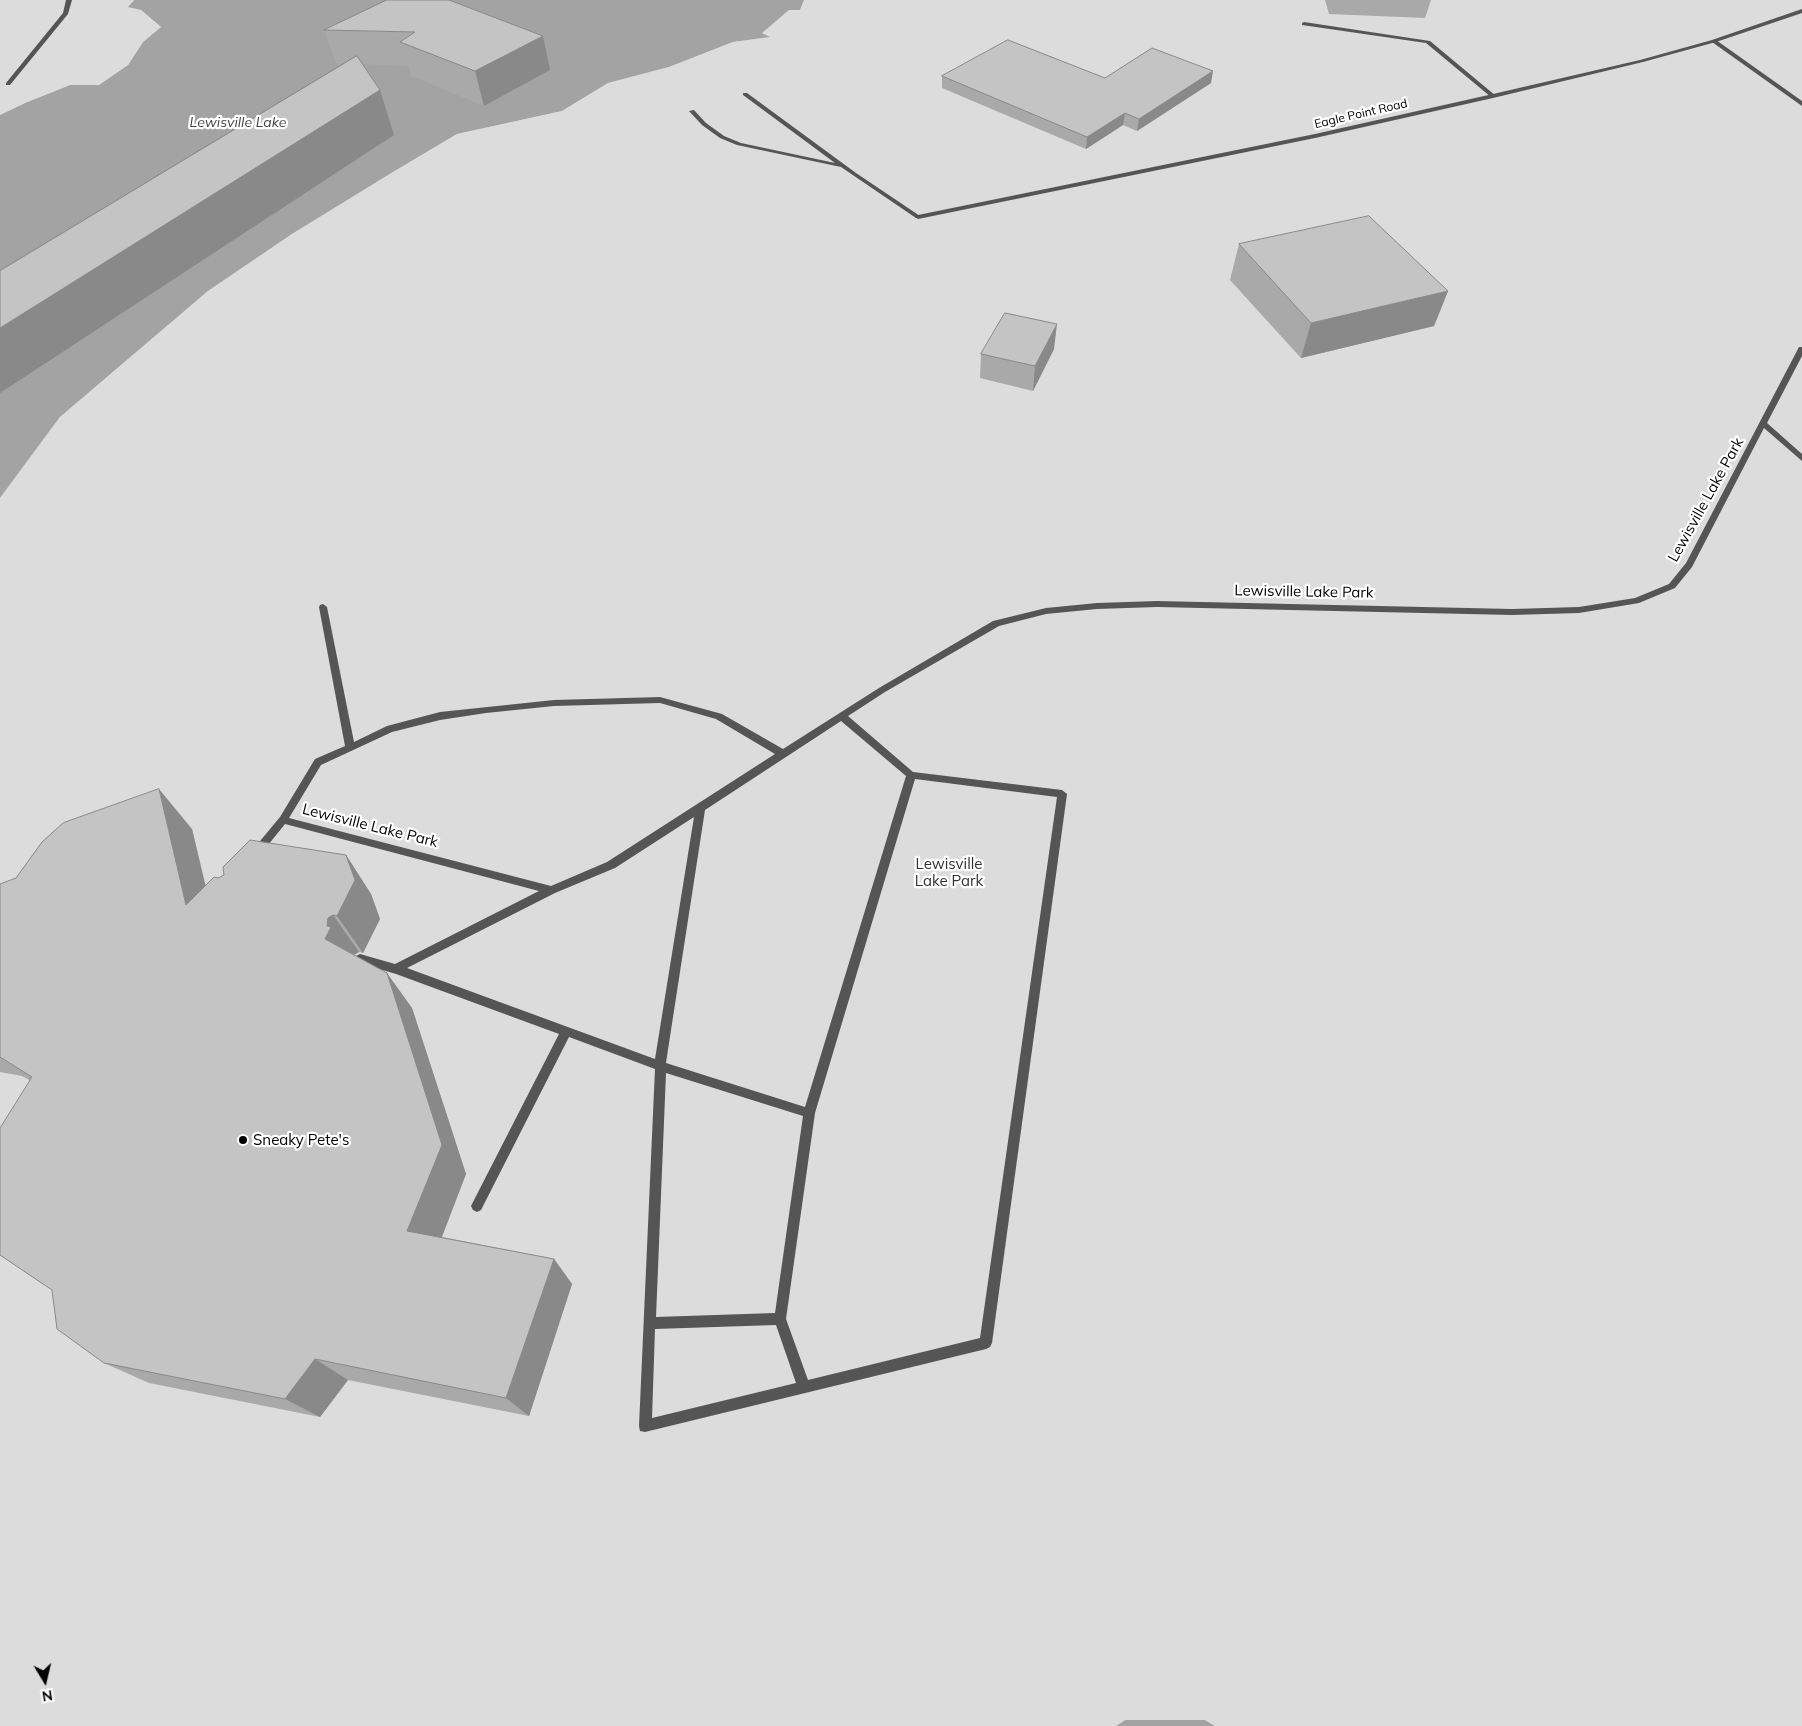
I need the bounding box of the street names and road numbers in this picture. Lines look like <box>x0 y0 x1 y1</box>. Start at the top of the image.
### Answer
street label: Eagle Point Road <box>1313 96 1409 132</box>
street label: Lewisville Lake Park <box>1664 435 1748 565</box>
street label: Lewisville Lake Park <box>1234 582 1374 602</box>
street label: Lewisville Lake Park <box>300 800 440 852</box>

